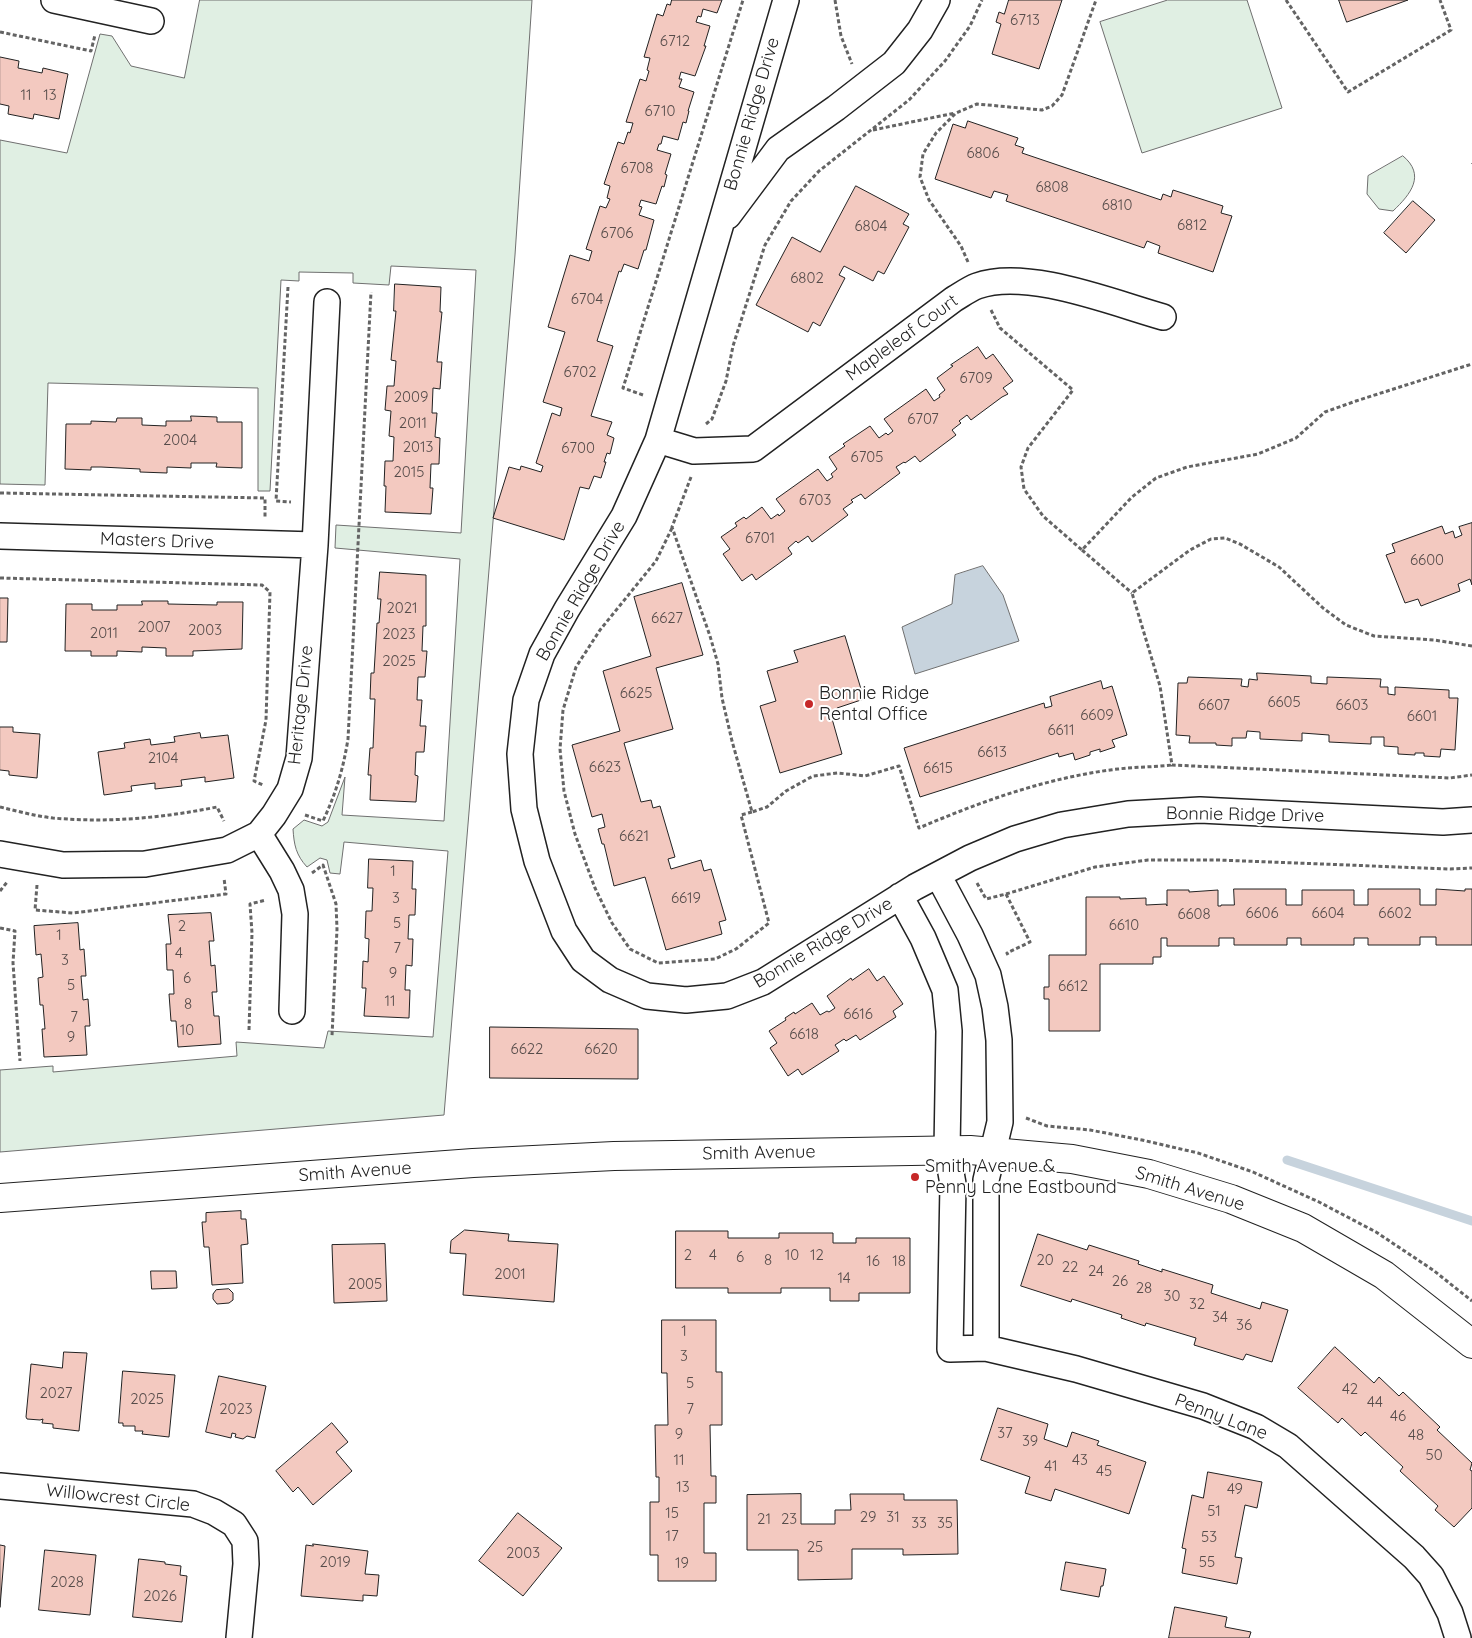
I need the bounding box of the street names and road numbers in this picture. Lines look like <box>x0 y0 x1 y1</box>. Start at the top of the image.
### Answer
street label: Bonnie Ridge Drive <box>720 35 784 193</box>
street label: Mapleleaf Court <box>842 290 962 386</box>
street label: Bonnie Ridge Drive <box>532 517 630 665</box>
street label: Masters Drive <box>100 528 214 554</box>
street label: Heritage Drive <box>284 644 318 766</box>
street label: Bonnie Ridge Drive <box>1166 803 1324 827</box>
street label: Bonnie Ridge Drive <box>750 893 896 993</box>
street label: Smith Avenue <box>702 1141 816 1165</box>
street label: Smith Avenue <box>298 1157 412 1187</box>
street label: Smith Avenue <box>1133 1162 1247 1216</box>
street label: Penny Lane <box>1172 1389 1270 1445</box>
street label: Willowcrest Circle <box>45 1480 191 1516</box>

